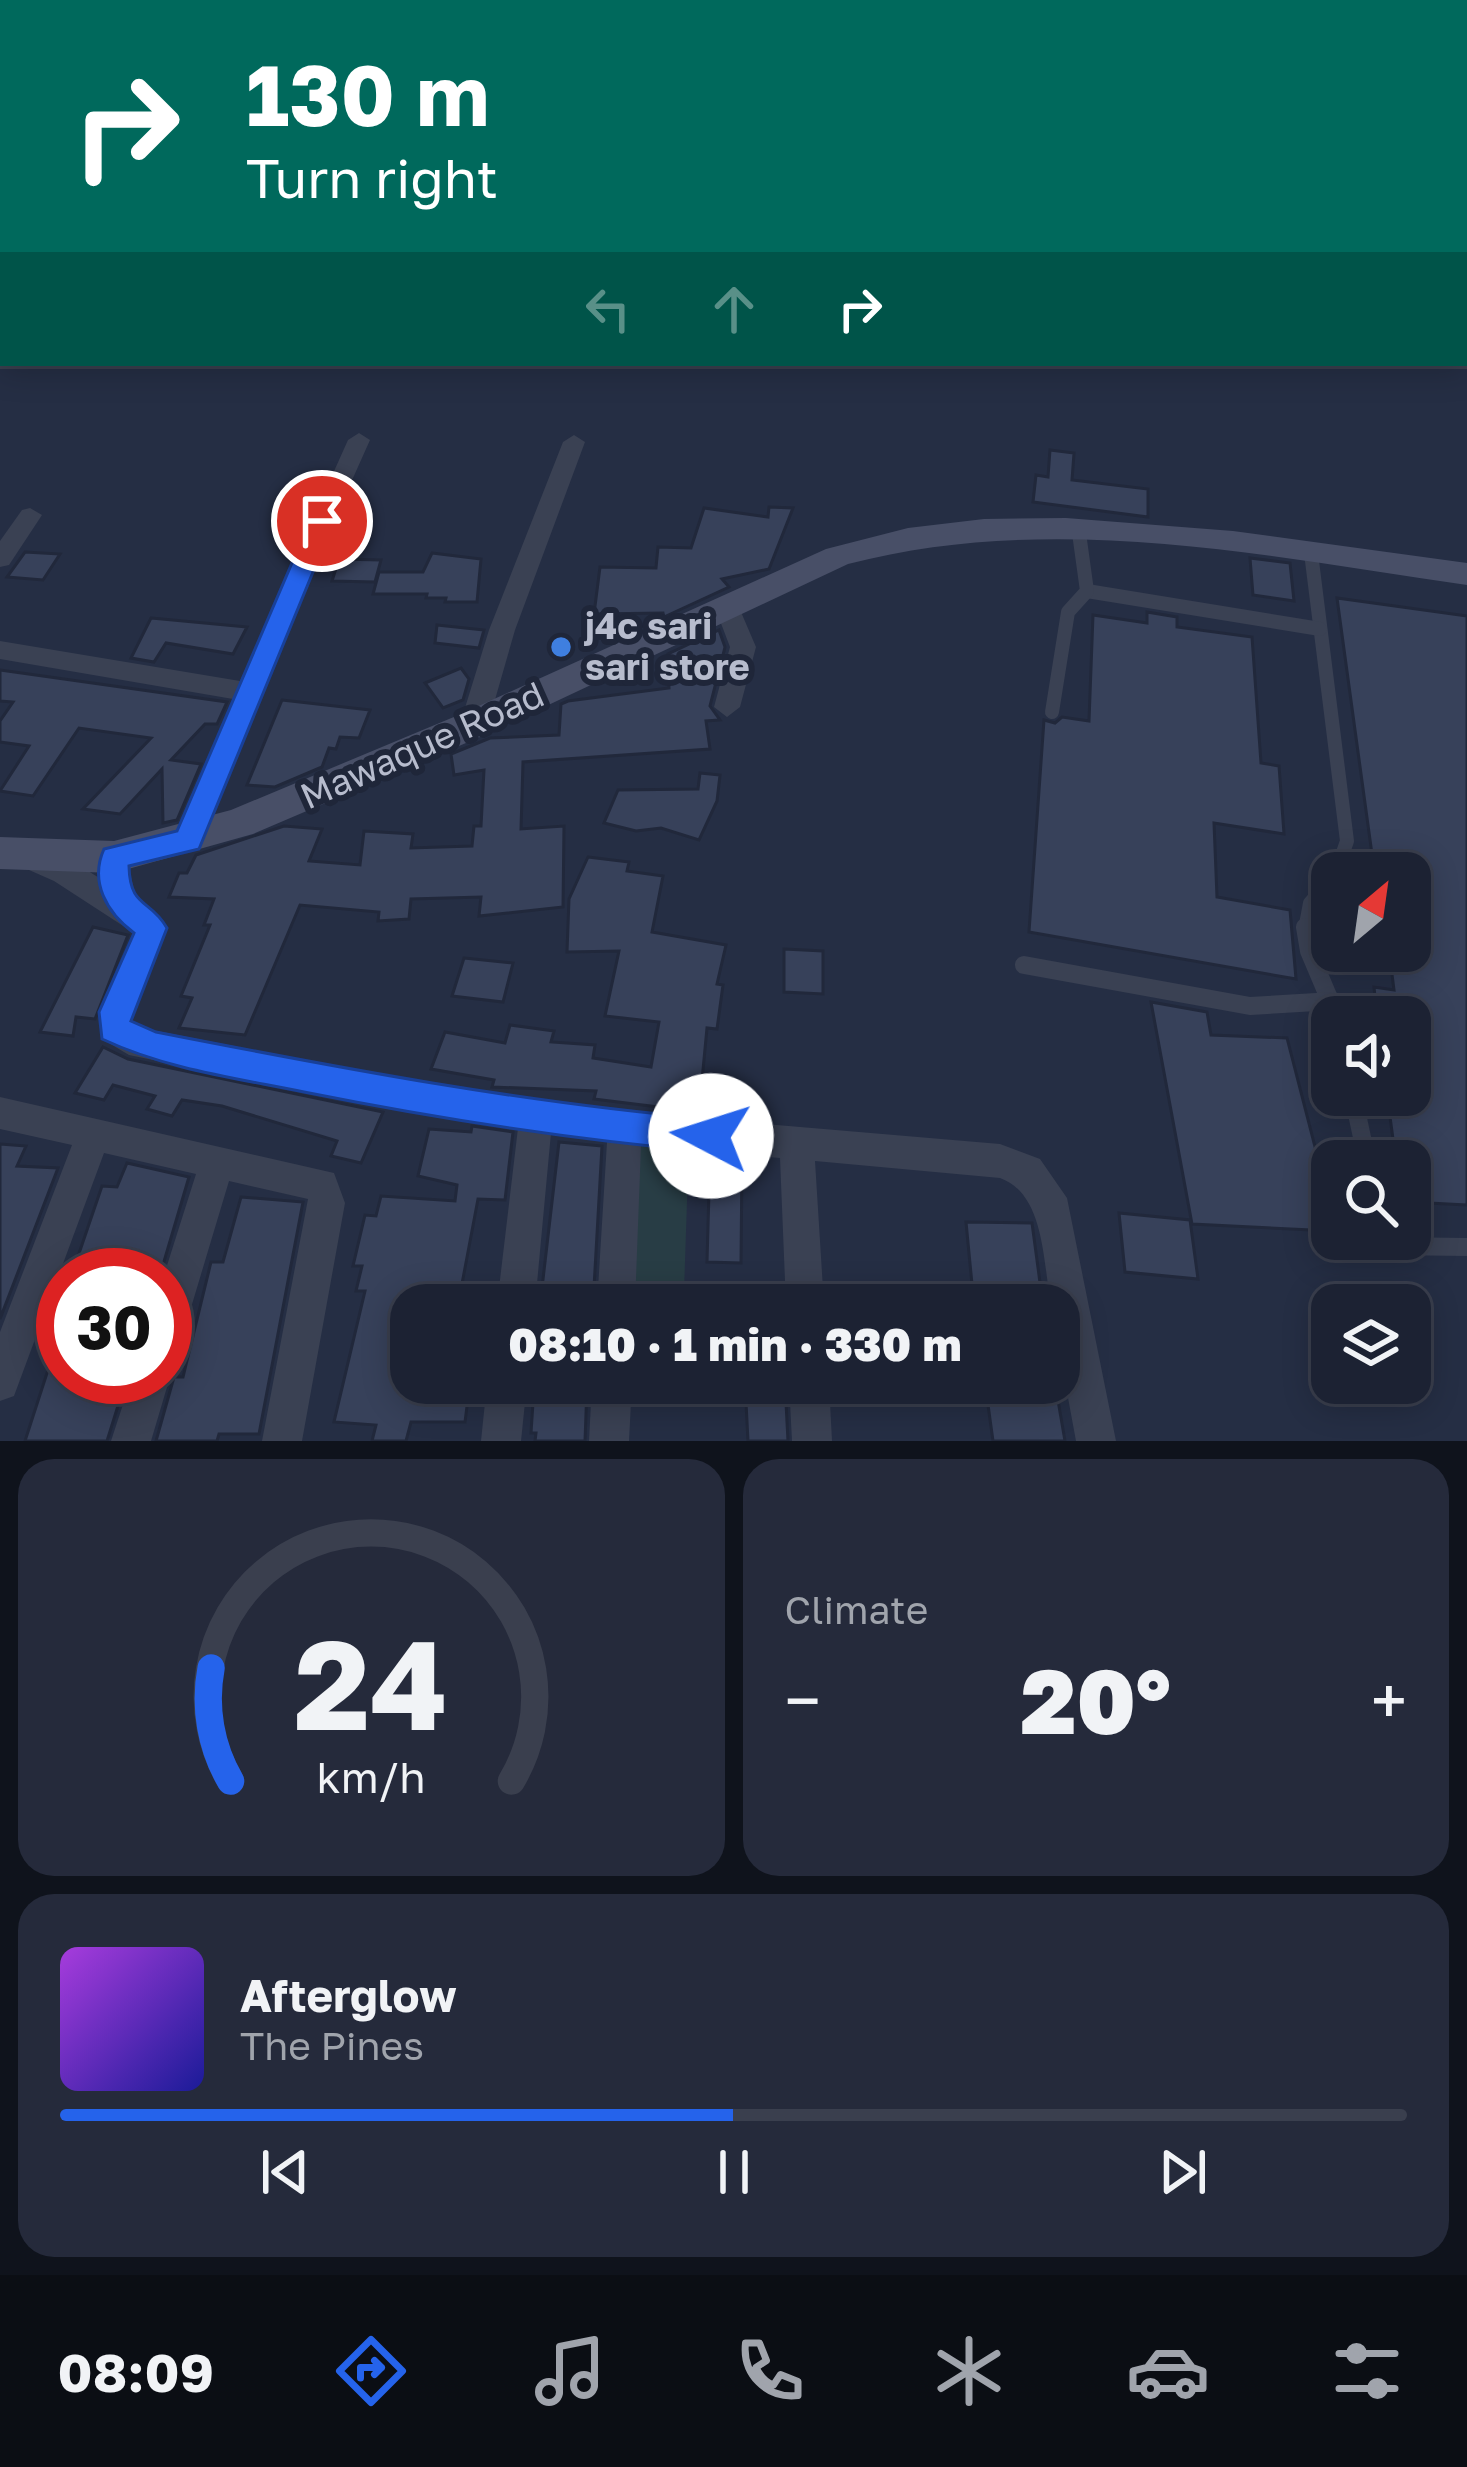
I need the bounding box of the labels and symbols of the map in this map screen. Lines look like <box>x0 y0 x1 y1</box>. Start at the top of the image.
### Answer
pin <box>271 470 373 572</box>
place label: j4c sari sari store <box>584 604 750 688</box>
marker: j4c sari sari store <box>548 634 574 660</box>
street label: Mawaque Road <box>293 672 550 817</box>
north arrow <box>1311 852 1431 972</box>
position arrow <box>648 1073 774 1199</box>
speed limit sign: 30 <box>36 1248 192 1404</box>

